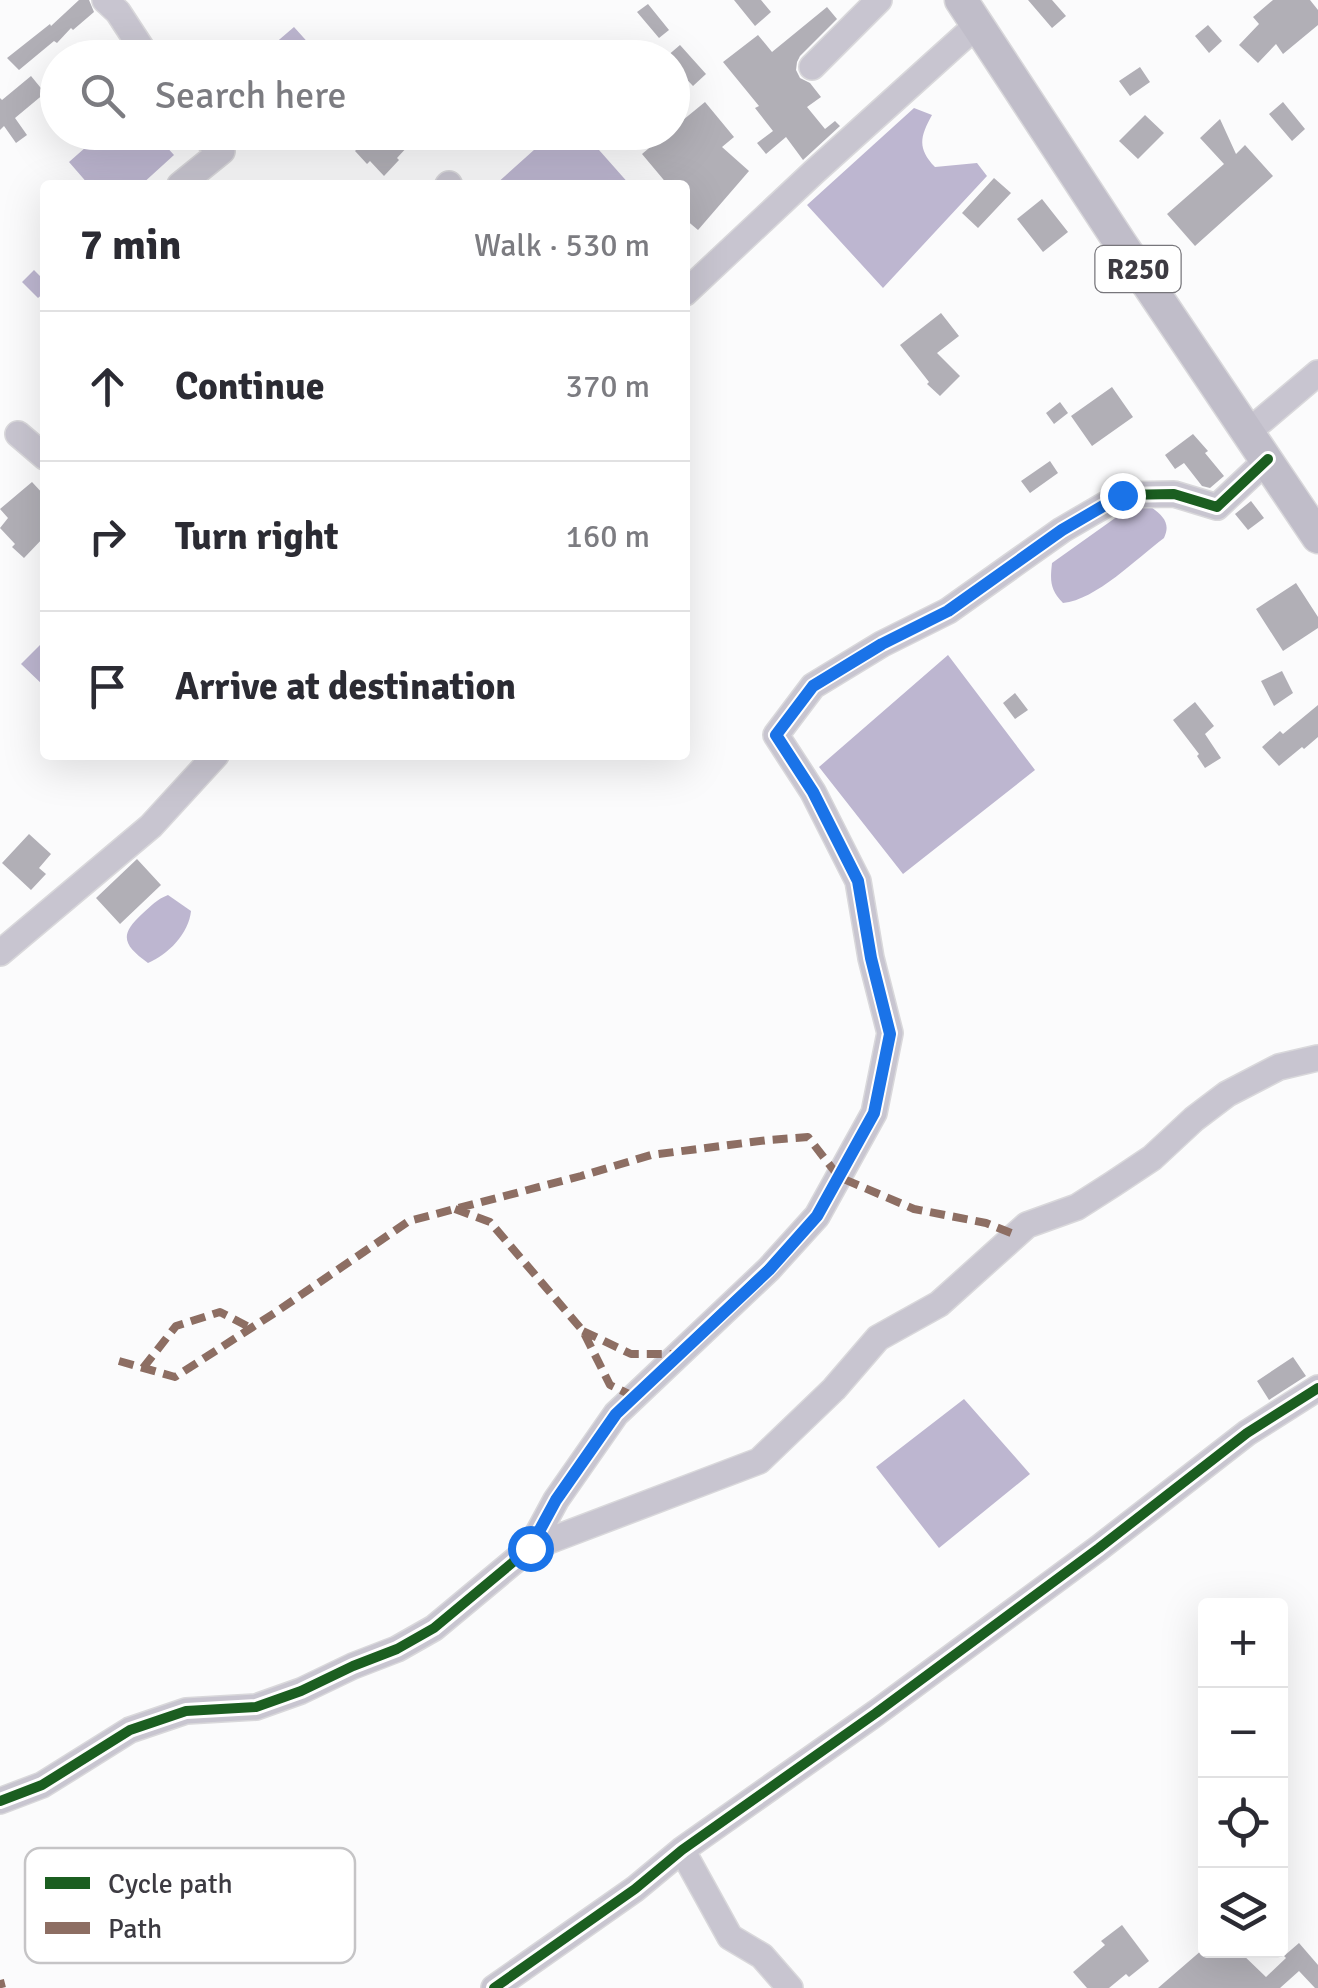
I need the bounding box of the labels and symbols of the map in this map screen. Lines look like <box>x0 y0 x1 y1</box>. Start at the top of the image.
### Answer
road number: R250 <box>1096 246 1180 292</box>
route end <box>1100 473 1146 519</box>
route start <box>508 1526 554 1572</box>
legend <box>25 1848 355 1963</box>
text: Cycle path <box>108 1867 233 1901</box>
text: Path <box>108 1912 162 1946</box>

